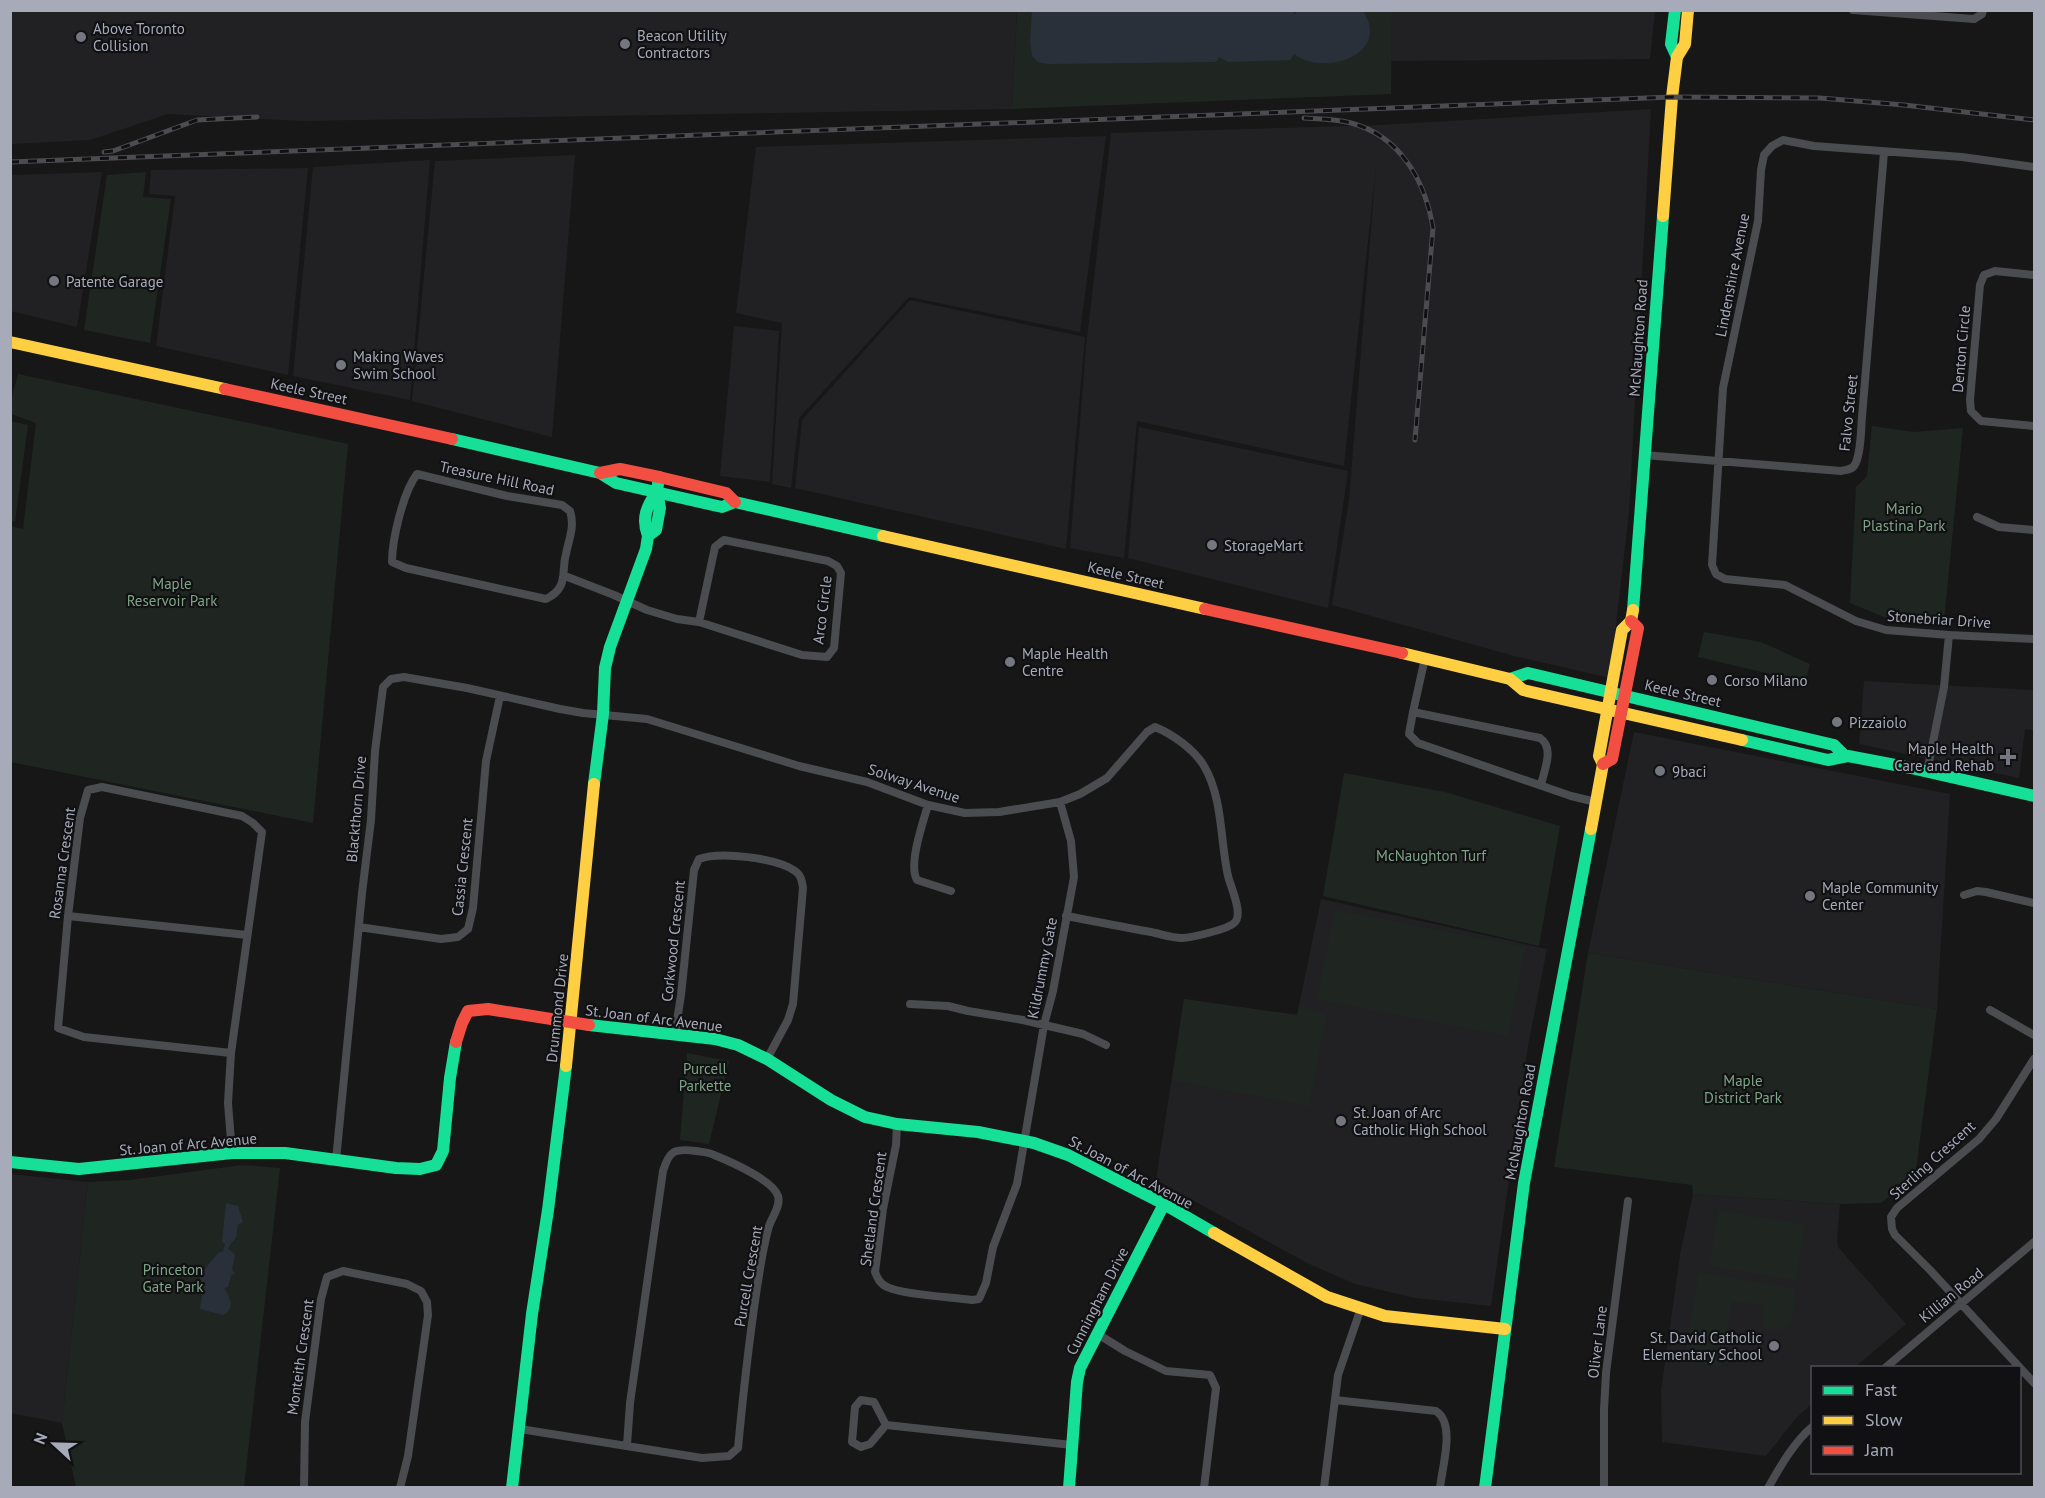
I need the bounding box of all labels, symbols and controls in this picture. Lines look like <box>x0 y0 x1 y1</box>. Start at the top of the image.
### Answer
place label: Above Toronto Collision <box>93 19 185 55</box>
place label: Beacon Utility Contractors <box>637 26 727 62</box>
marker: Above Toronto Collision <box>74 30 88 44</box>
marker: Beacon Utility Contractors <box>618 37 632 51</box>
street label: Lindenshire Avenue <box>1711 212 1753 338</box>
place label: Patente Garage <box>66 272 163 291</box>
marker: Patente Garage <box>47 274 61 288</box>
street label: McNaughton Road <box>1624 279 1652 397</box>
street label: Denton Circle <box>1948 305 1974 393</box>
place label: Making Waves Swim School <box>353 347 444 383</box>
marker: Making Waves Swim School <box>334 358 348 372</box>
street label: Keele Street <box>269 374 349 408</box>
street label: Falvo Street <box>1835 374 1861 452</box>
street label: Treasure Hill Road <box>438 457 556 499</box>
park label: Mario Plastina Park <box>1863 499 1946 535</box>
place label: StorageMart <box>1224 536 1303 555</box>
marker: StorageMart <box>1205 538 1219 552</box>
street label: Keele Street <box>1086 557 1166 593</box>
park label: Maple Reservoir Park <box>127 574 218 610</box>
street label: Arco Circle <box>808 575 836 645</box>
street label: Stonebriar Drive <box>1886 606 1992 632</box>
place label: Maple Health Centre <box>1022 644 1108 680</box>
marker: Maple Health Centre <box>1003 655 1017 669</box>
place label: Corso Milano <box>1724 671 1808 690</box>
marker: Corso Milano <box>1705 673 1719 687</box>
street label: Keele Street <box>1643 675 1723 711</box>
place label: Pizzaiolo <box>1849 713 1907 732</box>
marker: Pizzaiolo <box>1830 715 1844 729</box>
place label: Maple Health Care and Rehab <box>1894 739 1994 775</box>
marker: Maple Health Care and Rehab <box>1999 748 2017 766</box>
street label: Blackthorn Drive <box>342 755 370 863</box>
street label: Solway Avenue <box>866 759 962 807</box>
place label: 9baci <box>1672 762 1707 781</box>
marker: 9baci <box>1653 764 1667 778</box>
street label: Rosanna Crescent <box>45 806 79 920</box>
street label: Cassia Crescent <box>447 817 477 917</box>
park label: McNaughton Turf <box>1376 846 1487 865</box>
place label: Maple Community Center <box>1822 878 1938 914</box>
street label: Corkwood Crescent <box>657 879 689 1003</box>
marker: Maple Community Center <box>1803 889 1817 903</box>
street label: Kildrummy Gate <box>1023 916 1061 1020</box>
street label: Drummond Drive <box>542 953 572 1063</box>
street label: St. Joan of Arc Avenue <box>584 1000 724 1036</box>
park label: Purcell Parkette <box>679 1059 731 1095</box>
street label: McNaughton Road <box>1500 1063 1540 1181</box>
park label: Maple District Park <box>1704 1071 1783 1107</box>
place label: St. Joan of Arc Catholic High School <box>1353 1103 1487 1139</box>
marker: St. Joan of Arc Catholic High School <box>1334 1114 1348 1128</box>
street label: Sterling Crescent <box>1885 1116 1979 1204</box>
street label: St. Joan of Arc Avenue <box>118 1129 258 1159</box>
street label: St. Joan of Arc Avenue <box>1066 1131 1196 1213</box>
street label: Shetland Crescent <box>856 1150 890 1268</box>
street label: Purcell Crescent <box>730 1224 766 1328</box>
street label: Cunningham Drive <box>1062 1244 1132 1358</box>
park label: Princeton Gate Park <box>143 1260 204 1296</box>
street label: Killian Road <box>1915 1263 1987 1327</box>
street label: Monteith Crescent <box>282 1298 318 1416</box>
street label: Oliver Lane <box>1583 1305 1611 1379</box>
place label: St. David Catholic Elementary School <box>1642 1328 1763 1364</box>
marker: St. David Catholic Elementary School <box>1767 1339 1781 1353</box>
legend <box>1811 1366 2021 1474</box>
text: Fast <box>1865 1378 1897 1401</box>
text: Slow <box>1865 1408 1903 1431</box>
north arrow <box>24 1414 84 1474</box>
text: N <box>29 1430 51 1447</box>
text: Jam <box>1864 1438 1894 1461</box>

